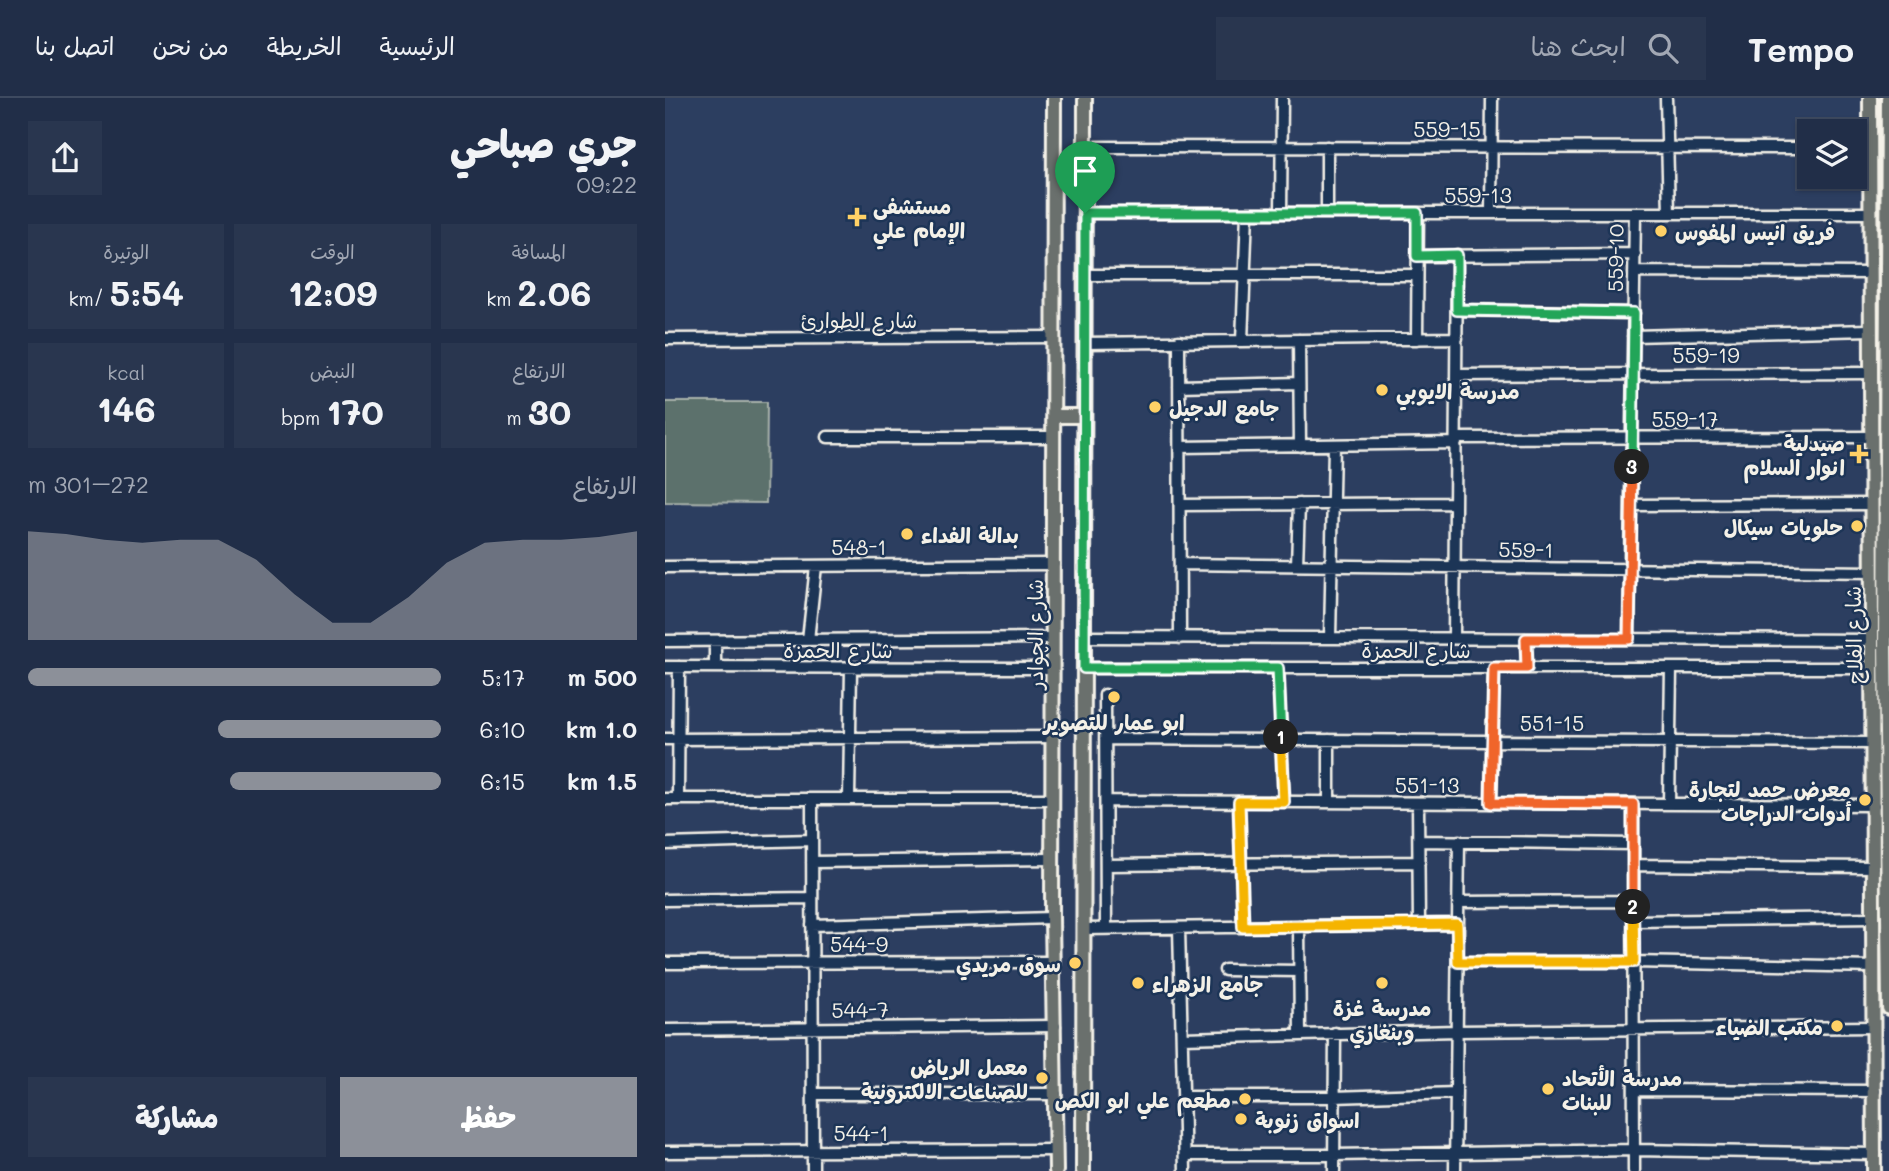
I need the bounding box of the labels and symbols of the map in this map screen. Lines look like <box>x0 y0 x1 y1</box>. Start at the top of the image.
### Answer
street label: 559-15 <box>1413 115 1481 142</box>
pin <box>1055 141 1115 213</box>
street label: 559-13 <box>1444 181 1512 208</box>
place label: مستشفى الإمام علي <box>873 192 965 250</box>
marker: مستشفى الإمام علي <box>847 207 867 227</box>
place label: فريق انيس المفوس <box>1675 218 1835 246</box>
marker: فريق انيس المفوس <box>1653 223 1669 239</box>
street label: 559-10 <box>1601 224 1629 292</box>
street label: شارع الطوارئ <box>801 306 917 336</box>
street label: 559-19 <box>1672 341 1740 368</box>
place label: مدرسة الايوبي <box>1396 377 1520 411</box>
marker: مدرسة الايوبي <box>1374 382 1390 398</box>
place label: جامع الدجيل <box>1169 394 1279 424</box>
marker: جامع الدجيل <box>1147 399 1163 415</box>
street label: 559-17 <box>1652 405 1718 432</box>
place label: صيدلية انوار السلام <box>1744 429 1845 484</box>
marker: صيدلية انوار السلام <box>1851 446 1867 462</box>
pin: 3 <box>1615 450 1649 484</box>
place label: حلويات سيكال <box>1724 513 1843 542</box>
marker: حلويات سيكال <box>1849 518 1865 534</box>
place label: بدالة الفداء <box>921 521 1019 549</box>
marker: بدالة الفداء <box>899 526 915 542</box>
street label: 548-1 <box>831 533 887 560</box>
street label: 559-1 <box>1498 535 1554 563</box>
street label: شارع الچوادر <box>1021 579 1051 691</box>
street label: شارع الفلاح <box>1839 586 1870 684</box>
street label: شارع الحمزة <box>783 636 893 666</box>
street label: شارع الحمزة <box>1361 636 1471 666</box>
marker: ابو عمار للتصوير <box>1106 689 1122 705</box>
place label: ابو عمار للتصوير <box>1042 708 1184 737</box>
street label: 551-15 <box>1520 709 1584 736</box>
pin: 1 <box>1263 720 1299 754</box>
street label: 551-13 <box>1395 771 1459 798</box>
place label: معرض حمد لتجارة أدوات الدراجات <box>1689 775 1852 826</box>
marker: معرض حمد لتجارة أدوات الدراجات <box>1857 792 1873 808</box>
pin: 2 <box>1615 890 1651 924</box>
street label: 544-9 <box>830 930 888 957</box>
place label: سوق مريدي <box>956 950 1061 981</box>
marker: سوق مريدي <box>1067 955 1083 971</box>
place label: جامع الزهراء <box>1152 970 1263 1000</box>
marker: جامع الزهراء <box>1130 975 1146 991</box>
marker: مدرسة غزة وبنغازي <box>1374 975 1390 991</box>
place label: مدرسة غزة وبنغازي <box>1333 994 1431 1049</box>
street label: 544-7 <box>831 995 889 1023</box>
place label: مكتب الضياء <box>1715 1013 1823 1041</box>
marker: مكتب الضياء <box>1829 1018 1845 1034</box>
place label: معمل الرياض للصناعات الالكترونية <box>861 1053 1028 1105</box>
place label: مدرسة الأتحاد للبنات <box>1562 1064 1682 1116</box>
marker: معمل الرياض للصناعات الالكترونية <box>1034 1070 1050 1086</box>
marker: مدرسة الأتحاد للبنات <box>1540 1081 1556 1097</box>
place label: مطعم علي ابو الكص <box>1055 1086 1231 1120</box>
marker: مطعم علي ابو الكص <box>1237 1091 1253 1107</box>
place label: اسواق زنوبة <box>1255 1106 1360 1134</box>
marker: اسواق زنوبة <box>1233 1111 1249 1127</box>
street label: 544-1 <box>833 1119 889 1146</box>

